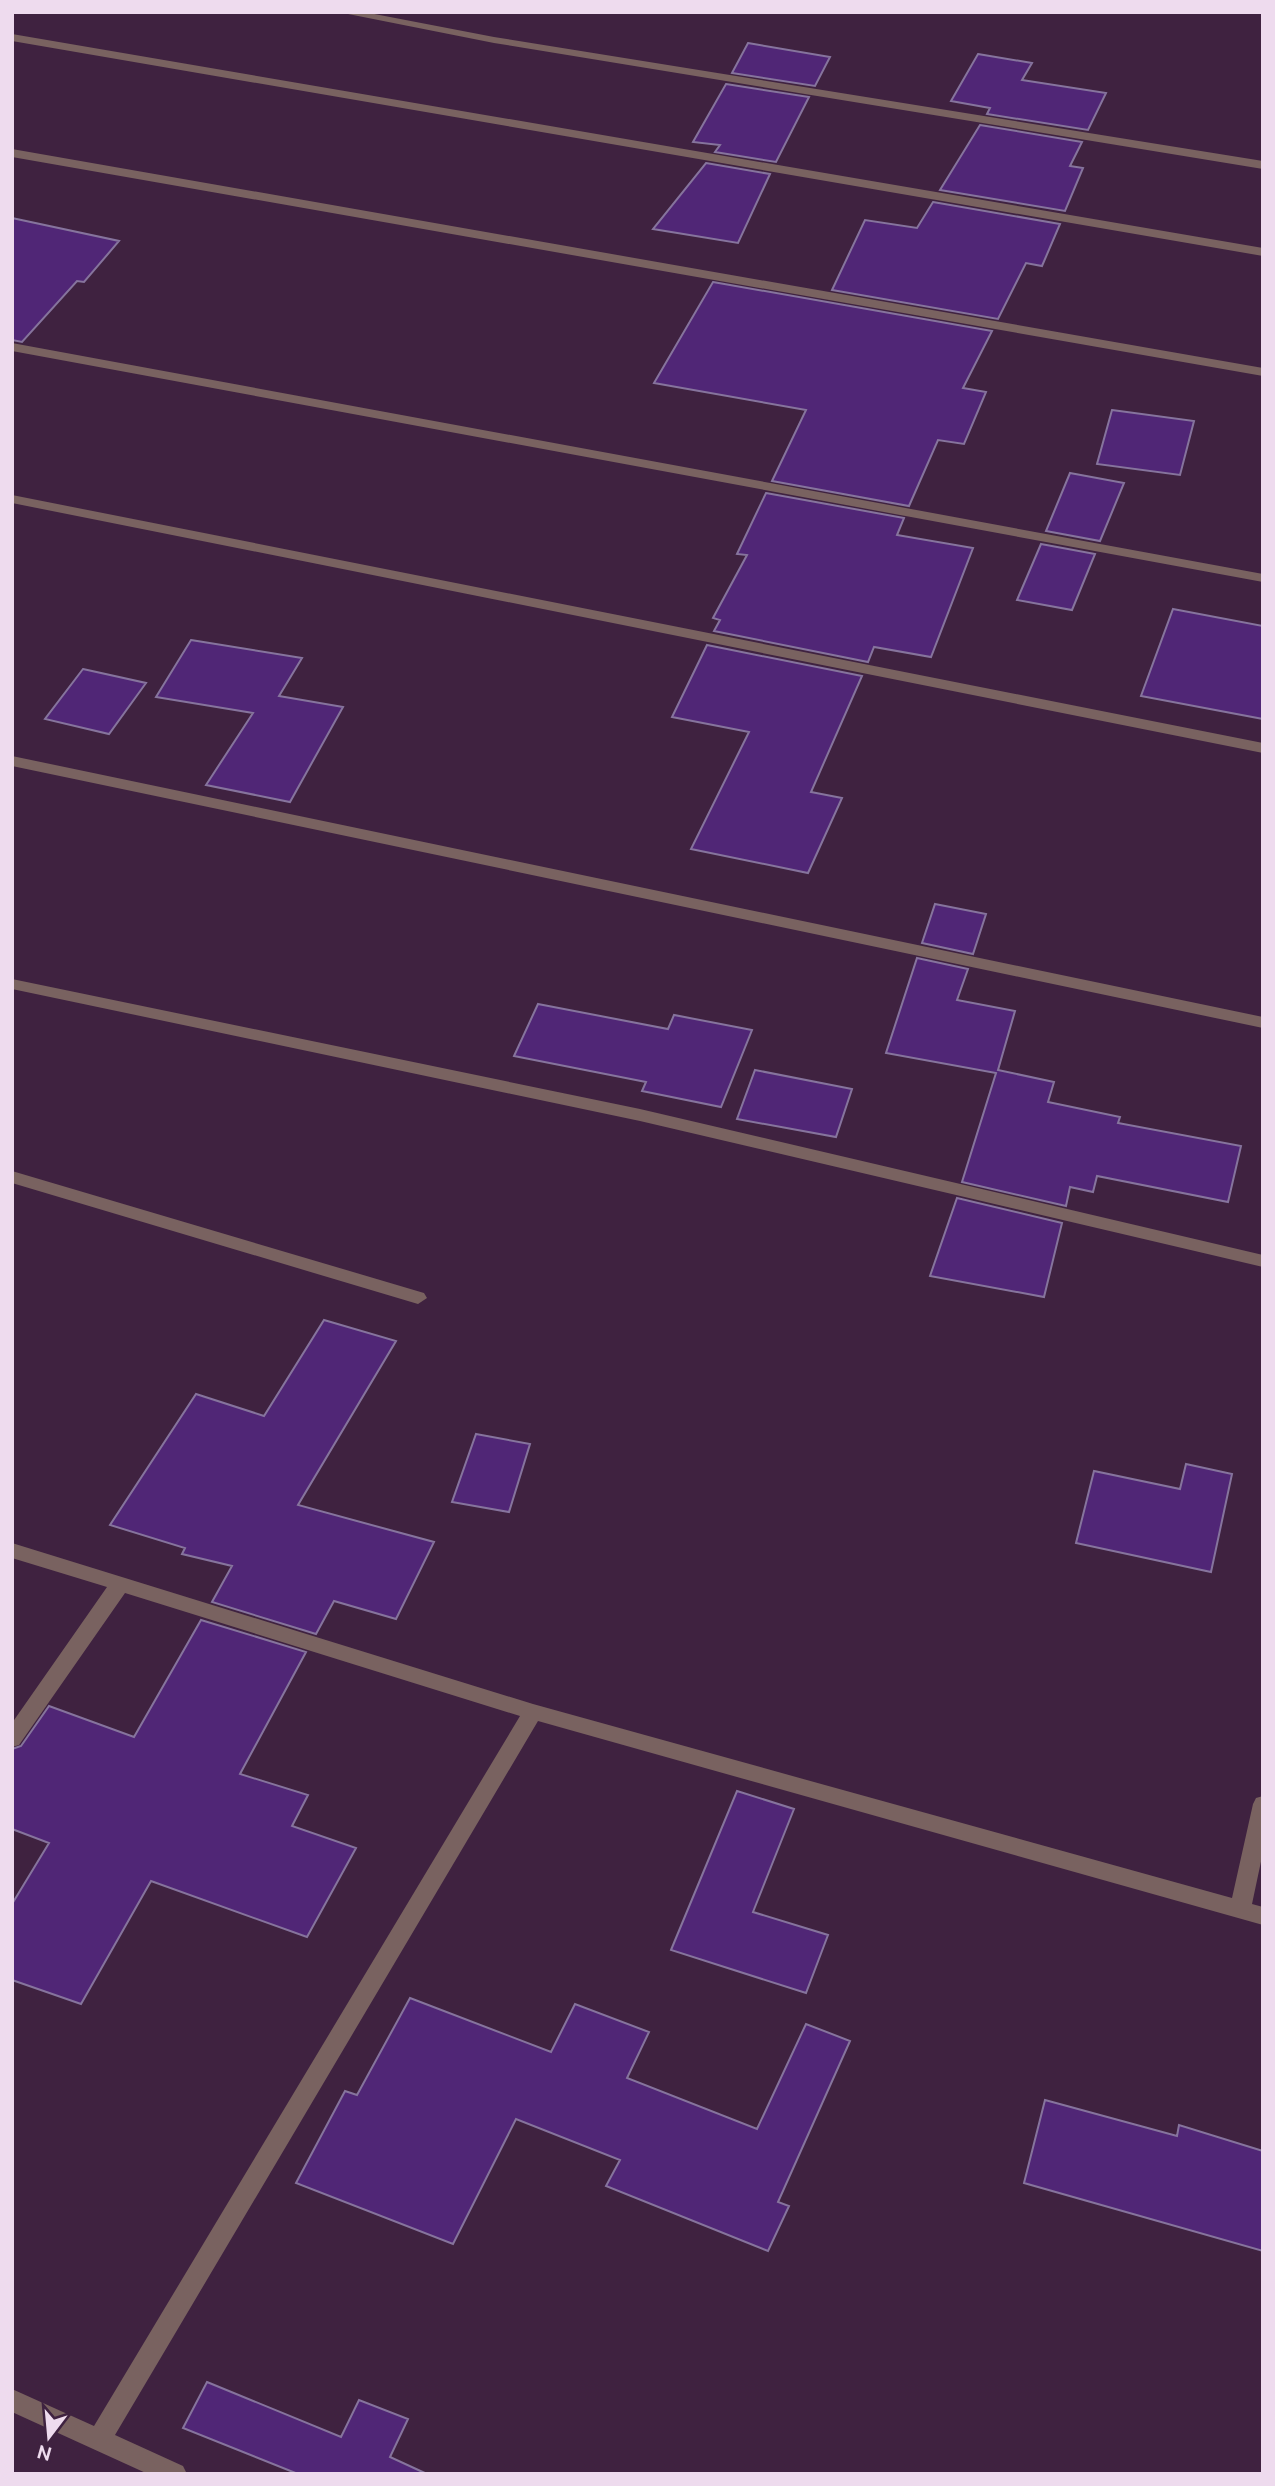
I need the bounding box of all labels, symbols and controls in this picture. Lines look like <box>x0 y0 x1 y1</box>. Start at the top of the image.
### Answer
north arrow <box>14 2402 84 2472</box>
text: N <box>34 2441 54 2466</box>

